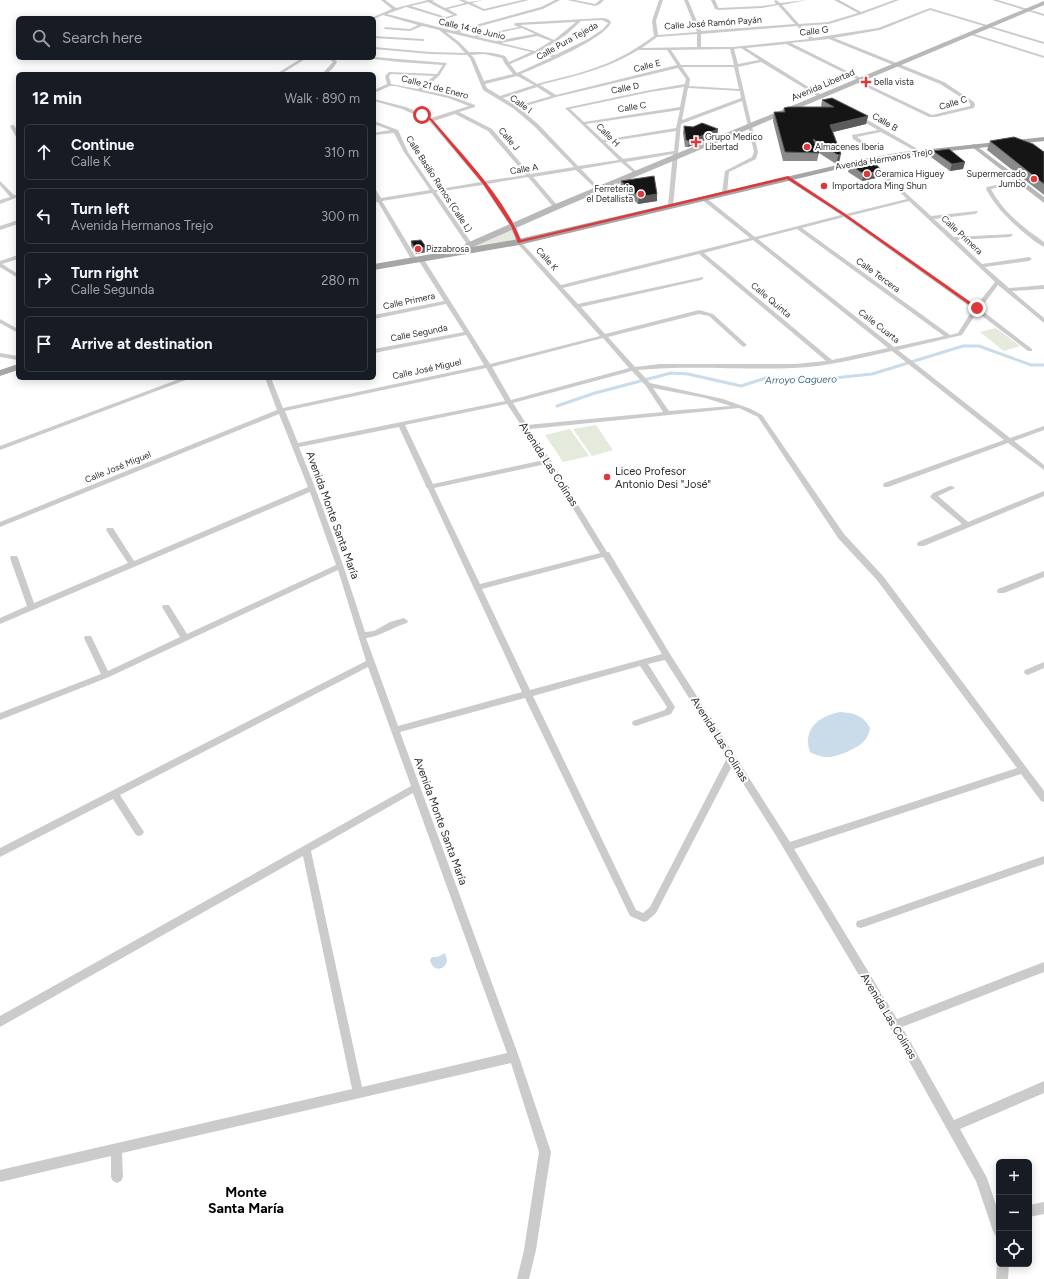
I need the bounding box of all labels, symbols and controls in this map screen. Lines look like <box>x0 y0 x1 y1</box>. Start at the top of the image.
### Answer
street label: Calle José Ramón Payán <box>664 14 762 31</box>
street label: Calle 14 de Junio <box>438 15 507 42</box>
search box <box>16 16 376 60</box>
street label: Calle Pura Tejeda <box>534 19 600 62</box>
street label: Calle G <box>799 23 829 38</box>
icon: search <box>30 27 52 49</box>
text: Search here <box>62 29 142 47</box>
street label: Calle E <box>632 57 662 74</box>
street label: Avenida Libertad <box>789 66 856 103</box>
street label: Calle 21 de Enero <box>400 72 470 101</box>
place label: bella vista <box>874 76 914 87</box>
marker: bella vista <box>861 77 871 87</box>
street label: Calle D <box>610 79 640 96</box>
text: 12 min <box>32 88 82 108</box>
text: Walk · 890 m <box>285 91 360 106</box>
street label: Calle I <box>508 92 534 115</box>
street label: Calle C <box>938 93 969 112</box>
street label: Calle C <box>617 99 647 114</box>
route start <box>413 106 431 124</box>
street label: Calle B <box>871 110 900 133</box>
street label: Calle H <box>594 121 622 149</box>
street label: Calle J <box>496 125 522 152</box>
place label: Grupo Medico Libertad <box>705 131 763 152</box>
street label: Calle Basilio Ramos (Calle L) <box>404 133 475 234</box>
text: Continue <box>71 136 134 154</box>
marker: Grupo Medico Libertad <box>690 136 702 148</box>
icon: ahead <box>33 141 55 163</box>
place label: Almacenes Iberia <box>815 141 884 152</box>
marker: Almacenes Iberia <box>802 142 812 152</box>
text: 310 m <box>324 145 359 160</box>
street label: Avenida Hermanos Trejo <box>834 145 933 172</box>
text: Calle K <box>71 154 111 169</box>
street label: Calle A <box>509 161 539 176</box>
place label: Ceramica Higuey <box>875 168 944 179</box>
place label: Supermercado Jumbo <box>967 168 1026 189</box>
marker: Ceramica Higuey <box>862 169 872 179</box>
marker: Supermercado Jumbo <box>1029 174 1039 184</box>
place label: Importadora Ming Shun <box>832 180 927 191</box>
marker: Importadora Ming Shun <box>819 181 829 191</box>
place label: Ferreteria el Detallista <box>587 183 633 204</box>
marker: Ferreteria el Detallista <box>636 189 646 199</box>
text: Turn left <box>71 200 129 218</box>
icon: left <box>33 205 55 227</box>
text: 300 m <box>321 209 359 224</box>
street label: Calle Primera <box>939 213 986 257</box>
text: Avenida Hermanos Trejo <box>71 218 213 233</box>
place label: Pizzabrosa <box>426 243 469 254</box>
marker: Pizzabrosa <box>413 244 423 254</box>
street label: Calle K <box>534 245 561 273</box>
street label: Calle Tercera <box>854 255 903 295</box>
text: Turn right <box>71 264 139 282</box>
icon: right <box>33 269 55 291</box>
text: 280 m <box>321 273 359 288</box>
street label: Calle Quinta <box>749 280 794 320</box>
text: Calle Segunda <box>71 282 155 297</box>
street label: Calle Primera <box>382 290 436 311</box>
route end <box>968 299 986 317</box>
street label: Calle Cuarta <box>856 306 902 345</box>
street label: Calle Segunda <box>389 322 449 343</box>
icon: arrive <box>33 333 55 355</box>
text: Arrive at destination <box>71 335 212 353</box>
street label: Calle José Miguel <box>391 356 462 381</box>
water label: Arroyo Caguero <box>764 372 837 387</box>
street label: Avenida Las Colinas <box>517 420 581 509</box>
street label: Calle José Miguel <box>83 448 152 485</box>
street label: Avenida Monte Santa María <box>303 450 362 581</box>
place label: Liceo Profesor Antonio Desi "José" <box>615 465 711 491</box>
marker: Liceo Profesor Antonio Desi "José" <box>602 472 612 482</box>
street label: Avenida Las Colinas <box>688 694 751 784</box>
street label: Avenida Monte Santa María <box>411 756 470 887</box>
street label: Avenida Las Colinas <box>858 971 919 1061</box>
map controls <box>996 1159 1032 1267</box>
button: + <box>996 1159 1032 1195</box>
district label: Monte Santa María <box>208 1184 284 1217</box>
button: − <box>996 1195 1032 1231</box>
button: locate <box>996 1231 1032 1267</box>

